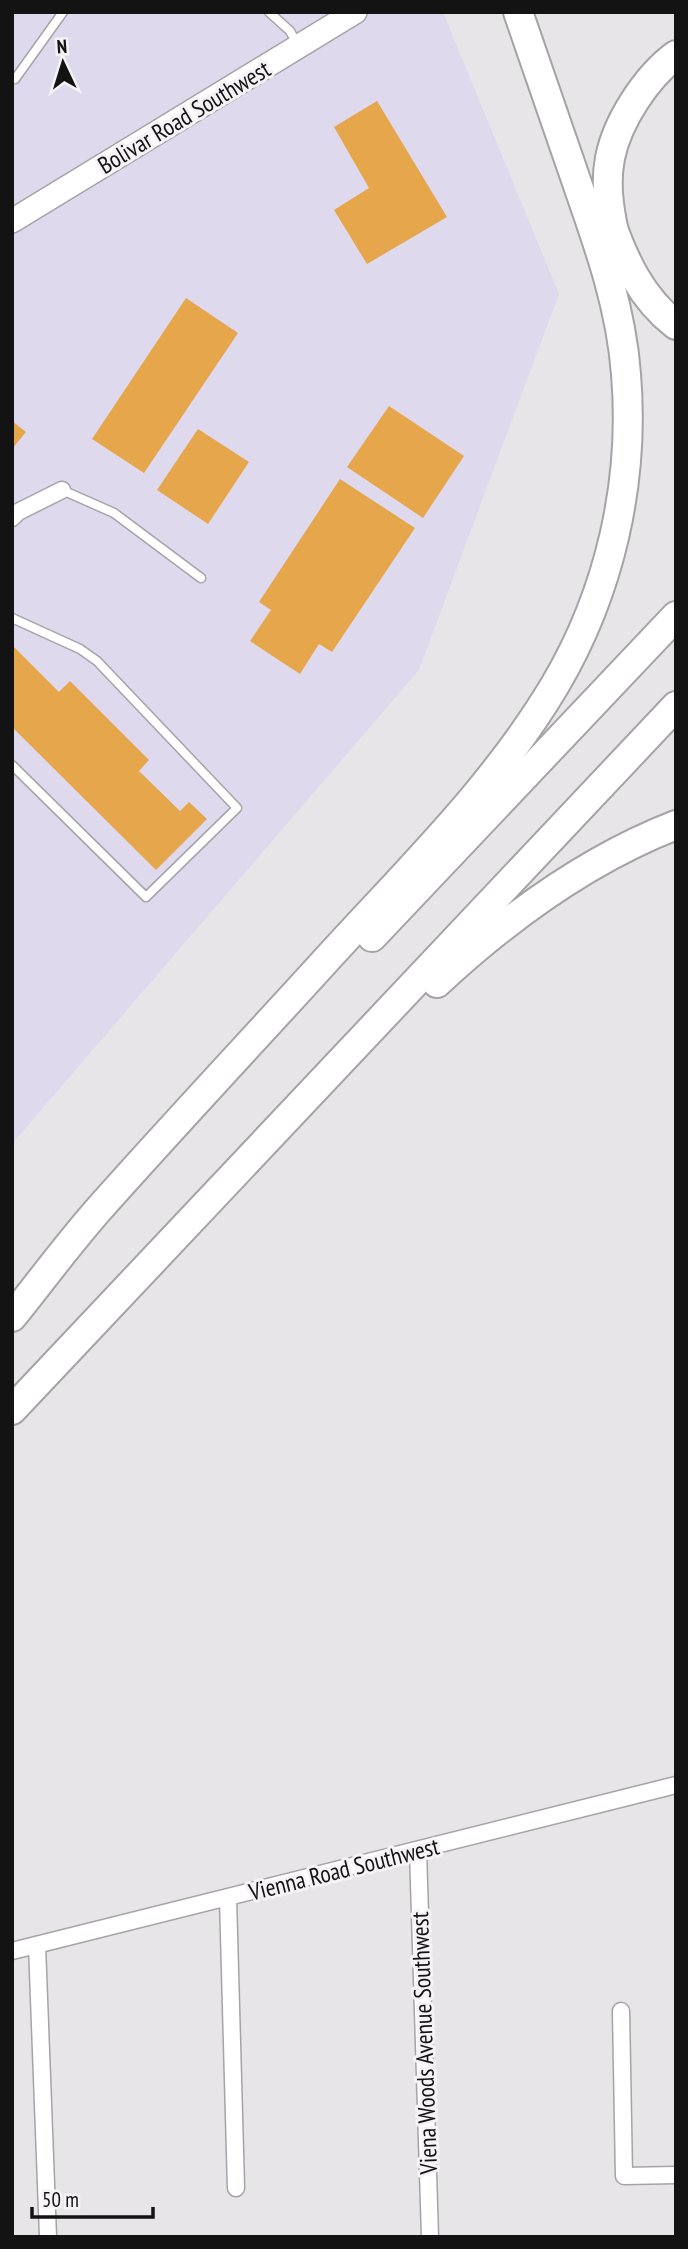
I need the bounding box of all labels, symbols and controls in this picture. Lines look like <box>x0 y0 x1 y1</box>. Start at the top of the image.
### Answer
north arrow <box>28 28 98 98</box>
text: N <box>56 34 68 58</box>
street label: Bolivar Road Southwest <box>92 53 276 181</box>
street label: Vienna Road Southwest <box>245 1830 443 1908</box>
street label: Viena Woods Avenue Southwest <box>404 1911 444 2176</box>
scale bar <box>32 2176 152 2220</box>
text: 50 m <box>42 2186 79 2213</box>

